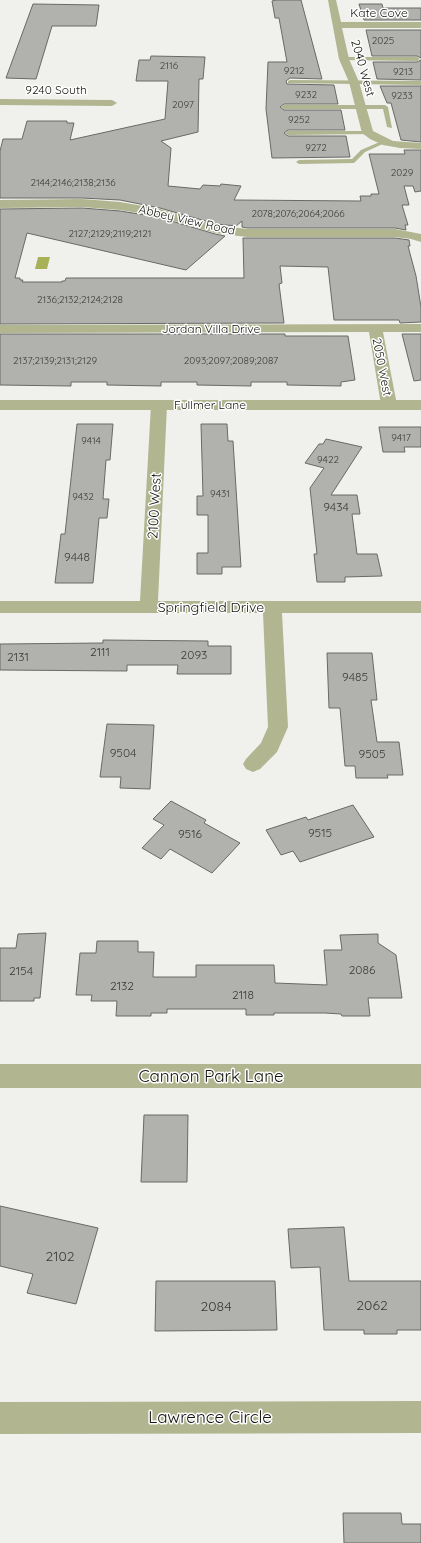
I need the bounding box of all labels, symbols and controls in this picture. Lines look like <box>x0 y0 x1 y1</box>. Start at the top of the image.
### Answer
street label: Kate Cove <box>350 5 408 20</box>
house number: 2025 <box>372 34 394 47</box>
street label: 2040 West <box>348 38 379 98</box>
house number: 2116 <box>160 59 179 72</box>
house number: 9212 <box>284 64 305 77</box>
house number: 9213 <box>393 65 413 78</box>
street label: 9240 South <box>25 82 87 97</box>
house number: 9232 <box>295 88 317 101</box>
house number: 9233 <box>391 89 413 102</box>
house number: 2097 <box>172 98 194 111</box>
house number: 9252 <box>288 113 311 126</box>
house number: 9272 <box>305 141 327 154</box>
house number: 2029 <box>391 166 414 179</box>
house number: 2144;2146;2138;2136 <box>30 176 116 189</box>
street label: Abbey View Road <box>137 201 237 238</box>
house number: 2078;2076;2064;2066 <box>251 207 345 220</box>
house number: 2127;2129;2119;2121 <box>68 227 152 240</box>
house number: 2136;2132;2124;2128 <box>37 293 123 306</box>
street label: Jordan Villa Drive <box>162 321 261 336</box>
street label: 2050 West <box>370 337 395 397</box>
house number: 2137;2139;2131;2129 <box>13 354 98 367</box>
house number: 2093;2097;2089;2087 <box>184 354 278 367</box>
street label: Fullmer Lane <box>174 397 246 412</box>
house number: 9417 <box>391 431 411 444</box>
house number: 9414 <box>81 434 101 447</box>
house number: 9422 <box>317 453 339 466</box>
street label: 2100 West <box>143 472 165 539</box>
house number: 9431 <box>210 487 230 500</box>
house number: 9432 <box>72 490 94 503</box>
house number: 9434 <box>323 499 349 514</box>
house number: 9448 <box>64 549 90 564</box>
street label: Springfield Drive <box>158 598 264 616</box>
house number: 2111 <box>90 644 110 659</box>
house number: 2093 <box>181 647 207 662</box>
house number: 2131 <box>7 649 29 664</box>
house number: 9485 <box>342 669 368 684</box>
house number: 9504 <box>110 745 136 760</box>
house number: 9505 <box>359 746 385 761</box>
house number: 9515 <box>308 825 332 840</box>
house number: 9516 <box>178 826 203 841</box>
house number: 2086 <box>349 962 376 977</box>
house number: 2154 <box>9 963 33 978</box>
house number: 2132 <box>110 978 134 993</box>
house number: 2118 <box>232 987 254 1002</box>
street label: Cannon Park Lane <box>138 1065 284 1086</box>
house number: 2102 <box>45 1247 75 1265</box>
house number: 2062 <box>356 1296 388 1314</box>
house number: 2084 <box>200 1297 232 1315</box>
street label: Lawrence Circle <box>148 1406 272 1427</box>

